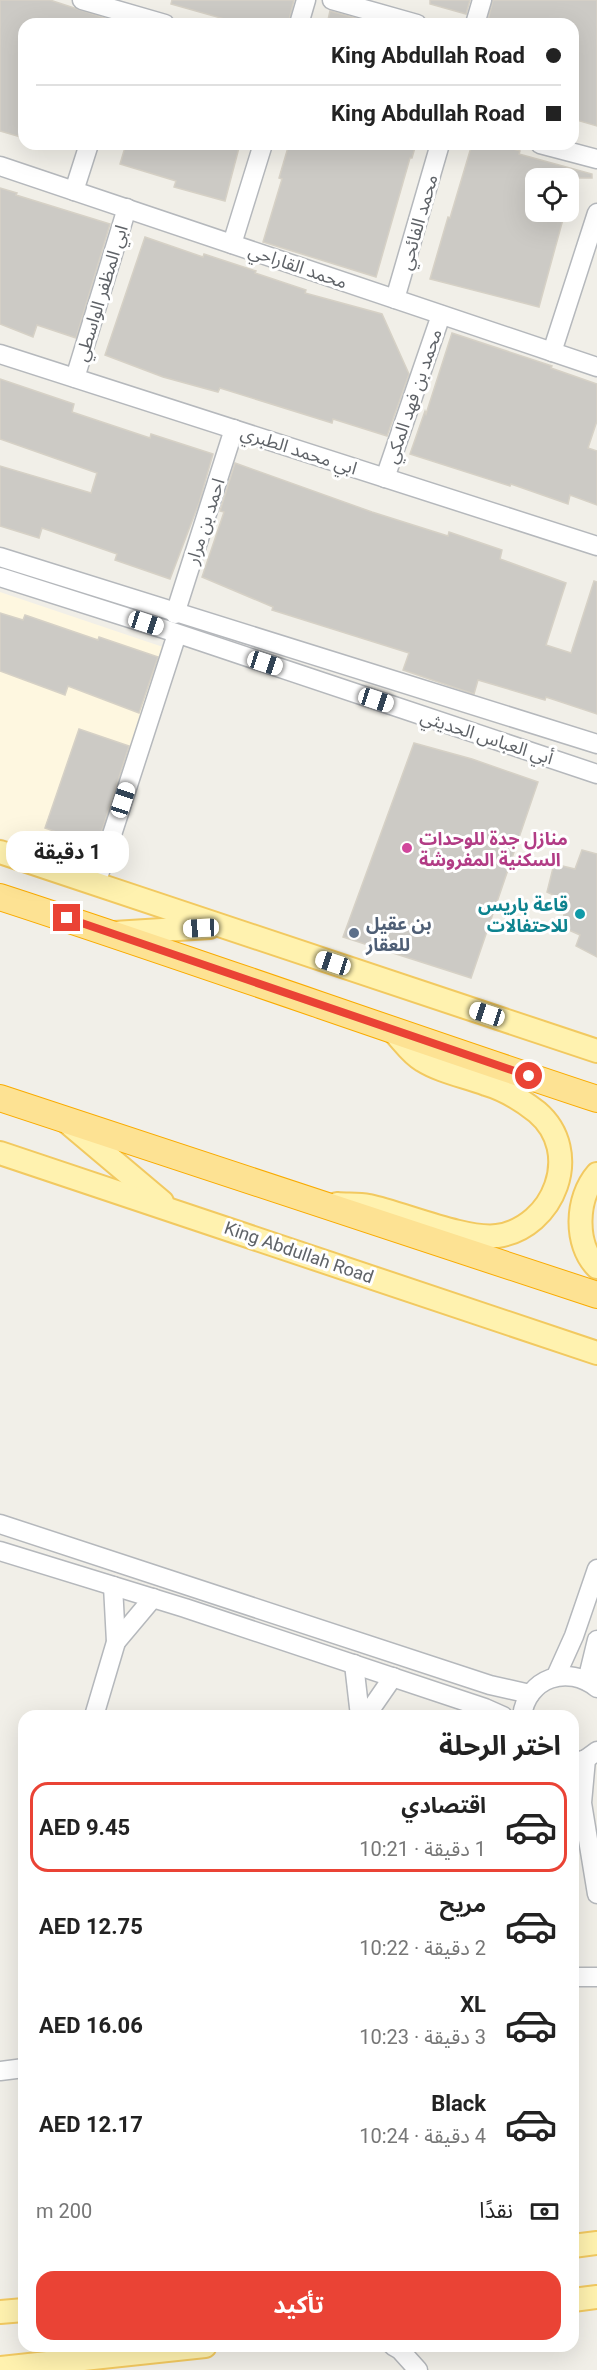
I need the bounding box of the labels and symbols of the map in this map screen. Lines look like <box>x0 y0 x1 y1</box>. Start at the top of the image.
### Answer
street label: محمد الفائحي <box>394 172 445 273</box>
street label: ابي المظفر الواسطي <box>70 222 135 365</box>
street label: محمد القاراحي <box>245 239 350 296</box>
street label: محمد بن فهد المكي <box>380 326 449 467</box>
street label: ابي محمد الطبري <box>237 421 360 482</box>
street label: احمد بن مرار <box>181 476 230 568</box>
car <box>126 609 166 637</box>
car <box>245 649 285 677</box>
car <box>356 686 396 714</box>
street label: أبي العباس الحديثي <box>417 705 556 771</box>
car <box>109 780 137 820</box>
place label: منازل جدة للوحدات السكنية المفروشة <box>419 828 568 871</box>
callout: 1 دقيقة <box>5 831 128 873</box>
marker: منازل جدة للوحدات السكنية المفروشة <box>400 841 414 855</box>
place label: قاعة باريس للاحتفالات <box>478 894 568 936</box>
route end <box>53 904 80 931</box>
marker: قاعة باريس للاحتفالات <box>573 907 587 921</box>
place label: بن عقيل للعقار <box>365 913 432 956</box>
car <box>183 918 219 938</box>
marker: بن عقيل للعقار <box>347 926 361 940</box>
car <box>313 949 353 977</box>
car <box>467 1000 507 1028</box>
route start <box>515 1062 542 1089</box>
street label: King Abdullah Road <box>222 1217 376 1287</box>

